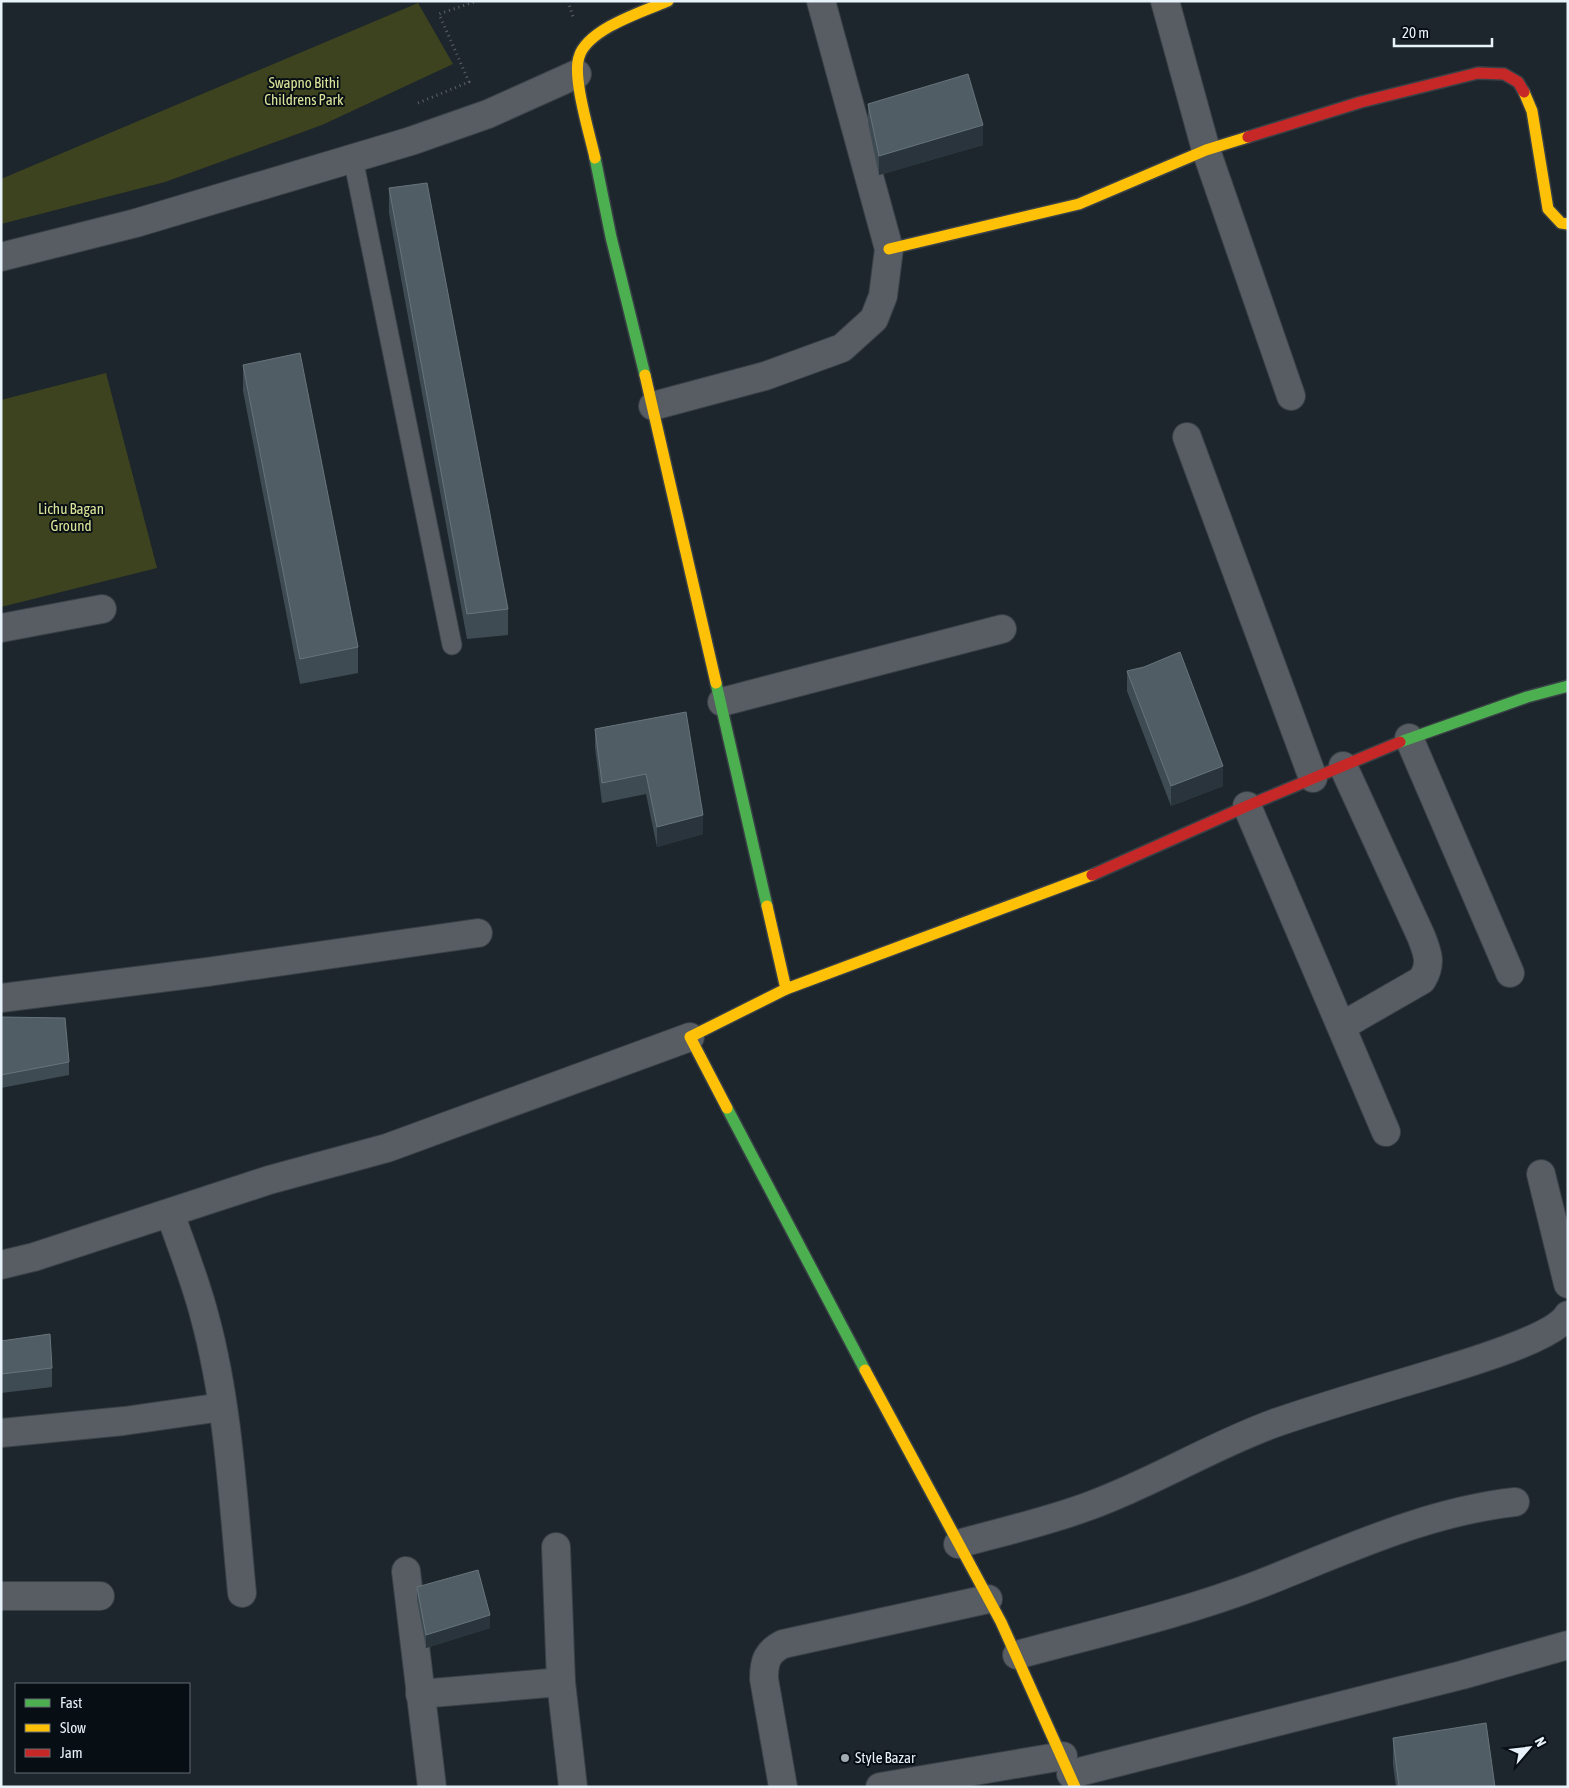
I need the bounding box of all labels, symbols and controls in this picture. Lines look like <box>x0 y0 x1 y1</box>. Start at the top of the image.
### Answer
scale bar <box>1394 15 1492 47</box>
text: 20 m <box>1402 24 1429 41</box>
park label: Swapno Bithi Childrens Park <box>264 74 344 108</box>
park label: Lichu Bagan Ground <box>38 500 104 534</box>
legend <box>15 1683 190 1773</box>
text: Fast <box>60 1694 82 1711</box>
text: Slow <box>60 1719 86 1736</box>
north arrow <box>1504 1723 1554 1773</box>
text: N <box>1531 1734 1549 1749</box>
text: Jam <box>60 1744 83 1761</box>
place label: Style Bazar <box>855 1749 916 1766</box>
marker: Style Bazar <box>839 1752 851 1764</box>

